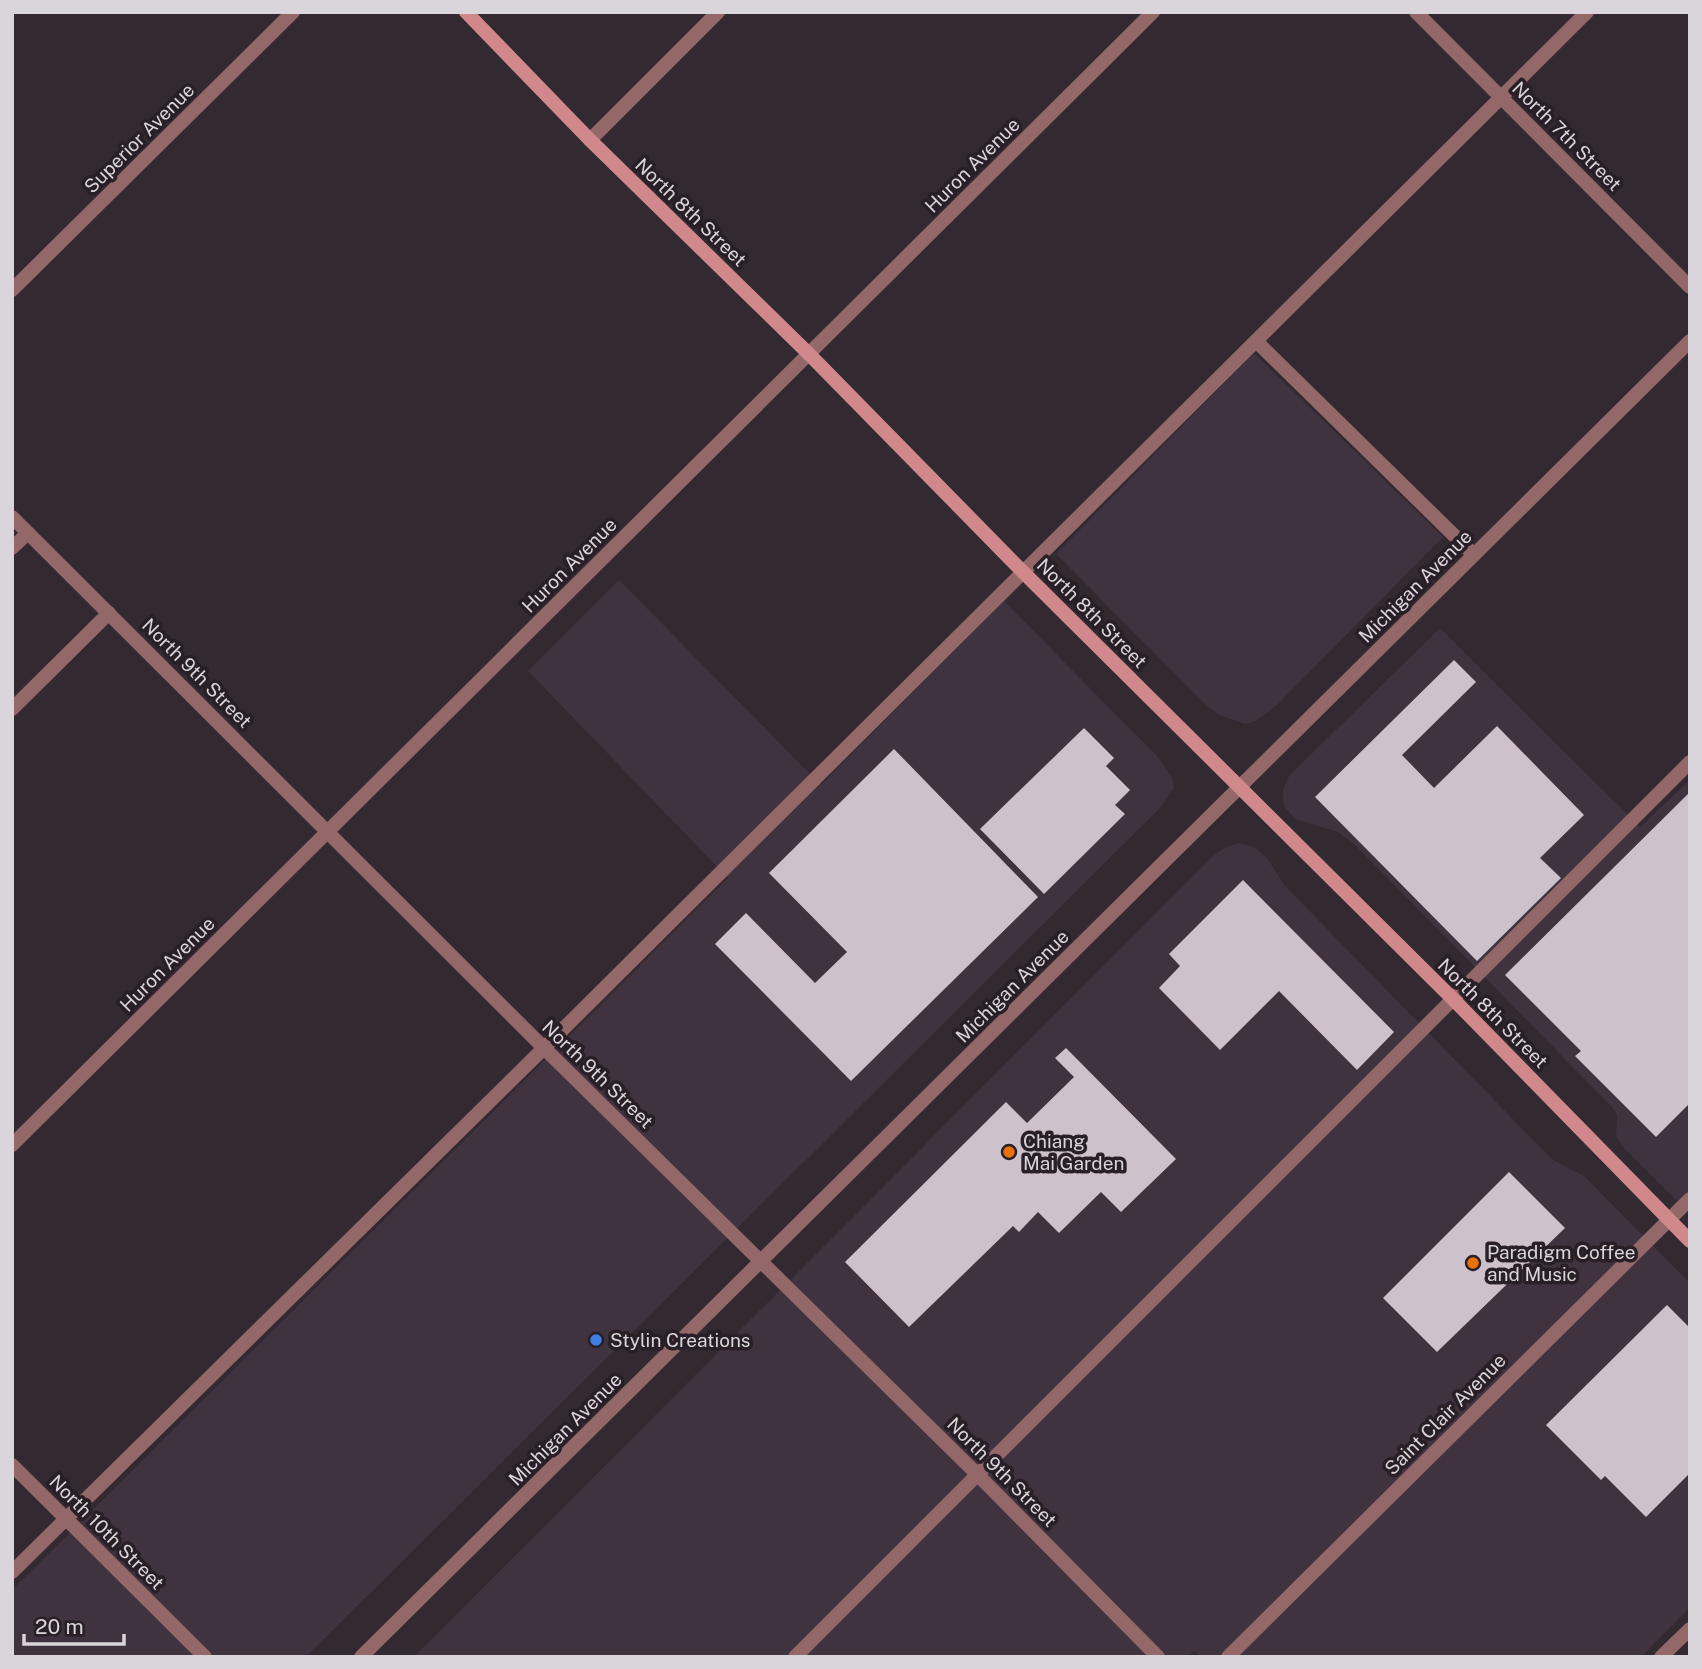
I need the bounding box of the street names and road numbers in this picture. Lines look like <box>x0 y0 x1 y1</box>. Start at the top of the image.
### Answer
street label: North 7th Street <box>1508 77 1626 195</box>
street label: Superior Avenue <box>80 79 198 197</box>
street label: Huron Avenue <box>920 113 1024 217</box>
street label: North 8th Street <box>631 153 751 271</box>
street label: Huron Avenue <box>517 513 621 617</box>
street label: Michigan Avenue <box>1354 525 1476 647</box>
street label: North 8th Street <box>1033 554 1151 672</box>
street label: North 9th Street <box>138 614 256 732</box>
street label: Huron Avenue <box>115 912 219 1016</box>
street label: Michigan Avenue <box>951 925 1073 1047</box>
street label: North 8th Street <box>1434 954 1552 1072</box>
street label: North 9th Street <box>538 1016 658 1132</box>
street label: Saint Clair Avenue <box>1380 1349 1510 1479</box>
street label: Michigan Avenue <box>504 1368 626 1490</box>
street label: North 9th Street <box>943 1413 1061 1531</box>
street label: North 10th Street <box>45 1470 169 1594</box>

